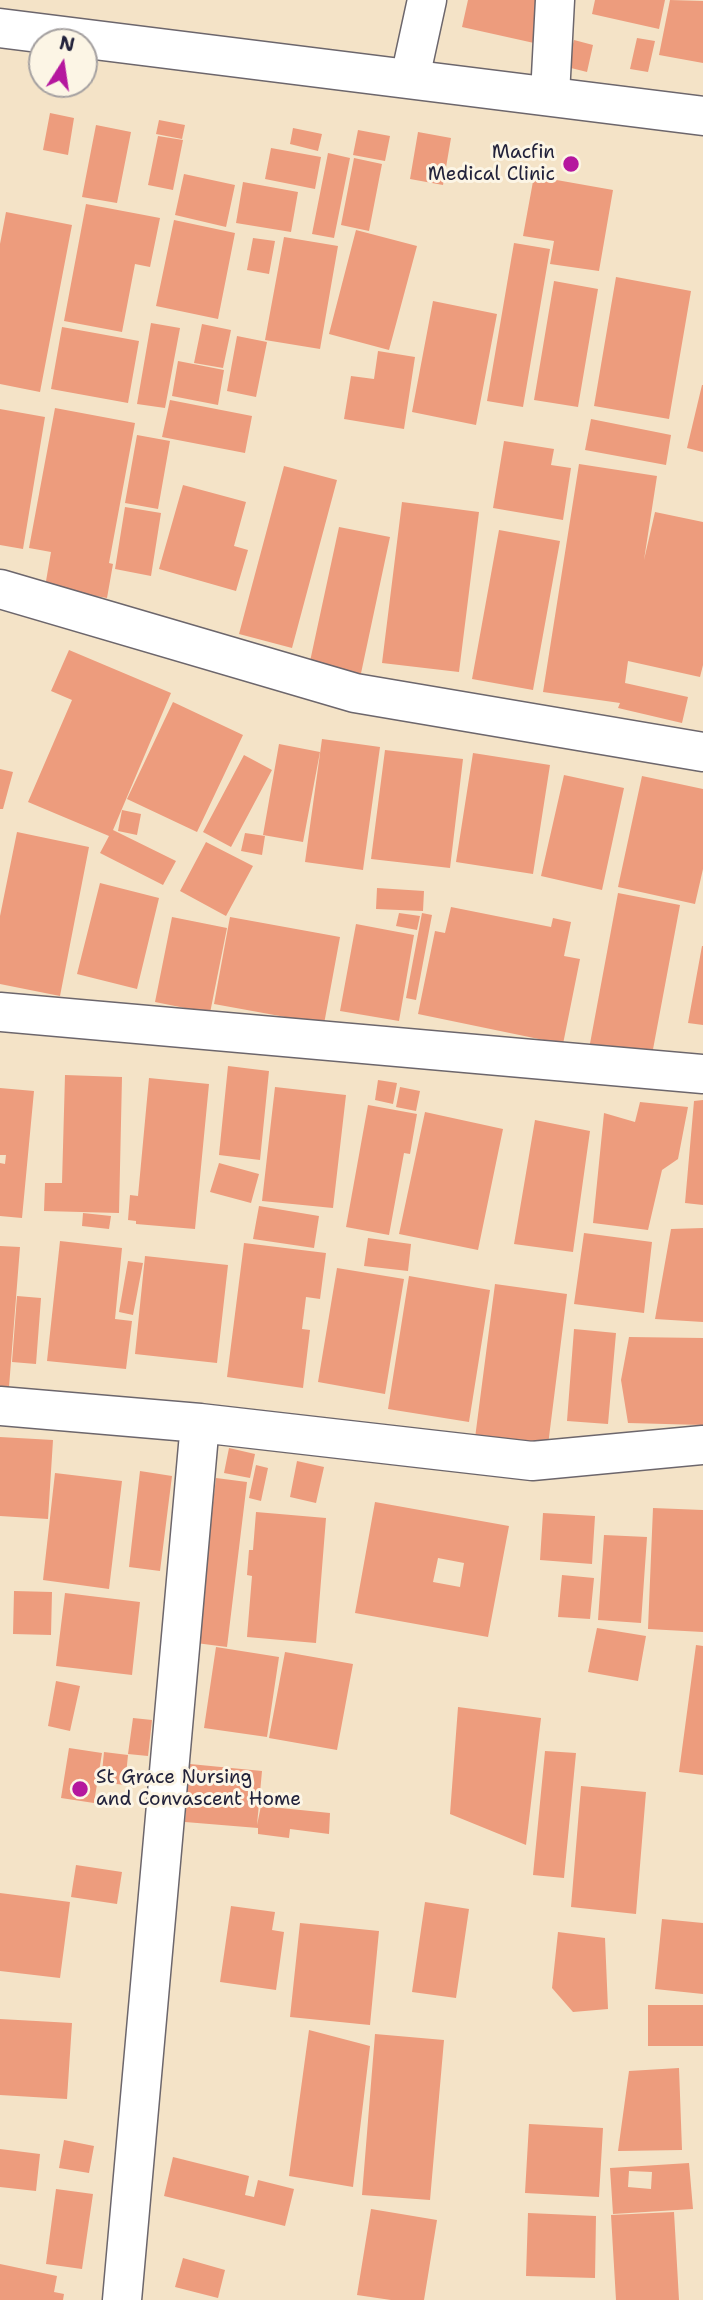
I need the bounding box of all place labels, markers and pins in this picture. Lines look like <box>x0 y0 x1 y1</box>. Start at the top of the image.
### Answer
place label: Macfin Medical Clinic <box>428 142 555 186</box>
marker: Macfin Medical Clinic <box>561 154 581 174</box>
place label: St Grace Nursing and Convascent Home <box>96 1767 301 1811</box>
marker: St Grace Nursing and Convascent Home <box>70 1779 90 1799</box>

